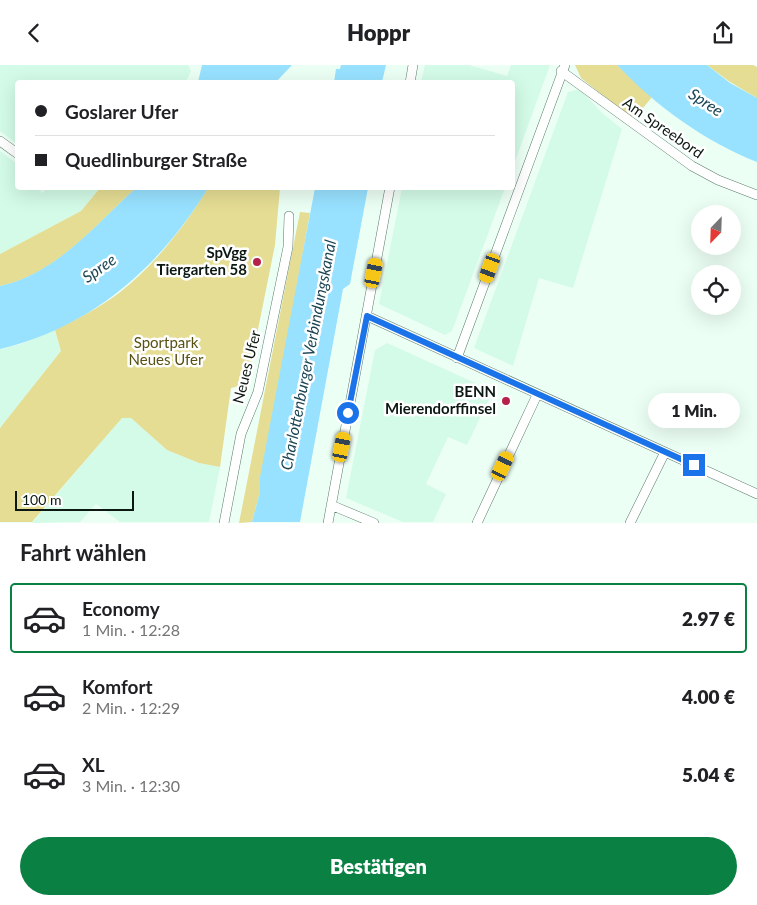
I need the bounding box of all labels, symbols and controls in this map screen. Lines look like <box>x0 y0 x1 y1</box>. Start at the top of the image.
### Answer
icon: back <box>20 19 48 47</box>
text: Hoppr <box>347 19 410 46</box>
icon: share <box>709 19 737 47</box>
water label: Spree <box>686 84 727 120</box>
street label: Am Spreebord <box>620 93 707 162</box>
text: Goslarer Ufer <box>65 100 178 123</box>
text: Quedlinburger Straße <box>65 148 247 171</box>
north arrow <box>691 205 741 255</box>
map controls <box>691 205 741 315</box>
water label: Charlottenburger Verbindungskanal <box>276 238 339 472</box>
place label: SpVgg Tiergarten 58 <box>157 243 247 278</box>
water label: Spree <box>78 249 120 286</box>
car <box>477 251 502 285</box>
marker: SpVgg Tiergarten 58 <box>251 256 263 268</box>
car <box>363 257 384 289</box>
button: locate <box>691 265 741 315</box>
street label: Neues Ufer <box>228 328 264 405</box>
park label: Sportpark Neues Ufer <box>129 333 204 368</box>
place label: BENN Mierendorffinsel <box>385 382 496 417</box>
callout: 1 Min. <box>648 393 740 427</box>
marker: BENN Mierendorffinsel <box>500 395 512 407</box>
text: 1 Min. <box>671 401 717 420</box>
route start <box>337 402 359 424</box>
car <box>331 431 352 463</box>
car <box>489 449 516 483</box>
route end <box>683 454 705 476</box>
scale bar <box>15 487 134 511</box>
text: 100 m <box>22 491 61 508</box>
text: Fahrt wählen <box>20 539 147 566</box>
icon: car <box>22 596 67 641</box>
text: Economy <box>82 597 160 620</box>
text: 2.97 € <box>682 607 735 630</box>
text: 1 Min. · 12:28 <box>82 620 180 639</box>
icon: car <box>22 674 67 719</box>
text: Komfort <box>82 675 153 698</box>
text: 4.00 € <box>682 685 735 708</box>
text: 2 Min. · 12:29 <box>82 698 180 717</box>
icon: car <box>22 752 67 797</box>
text: XL <box>82 753 105 776</box>
text: 5.04 € <box>682 763 735 786</box>
text: 3 Min. · 12:30 <box>82 776 180 795</box>
button: Bestätigen <box>20 837 737 895</box>

